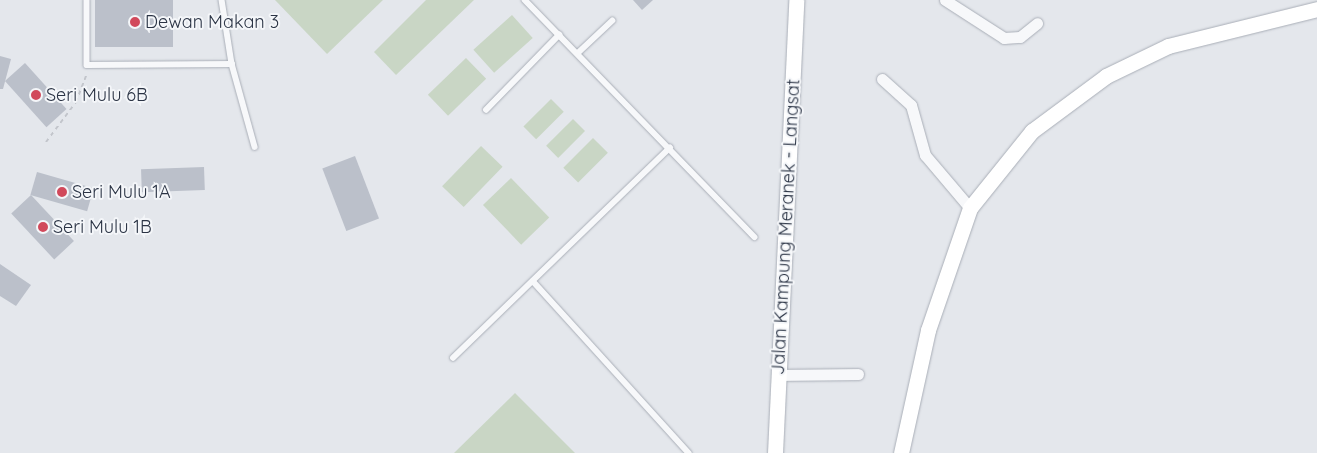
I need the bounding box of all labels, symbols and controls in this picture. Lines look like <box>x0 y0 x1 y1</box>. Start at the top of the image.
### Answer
place label: Dewan Makan 3 <box>145 11 279 33</box>
marker: Dewan Makan 3 <box>129 16 141 28</box>
street label: Jalan Kampung Meranek - Langsat <box>767 79 805 375</box>
place label: Seri Mulu 6B <box>46 84 148 106</box>
marker: Seri Mulu 6B <box>30 89 42 101</box>
place label: Seri Mulu 1A <box>72 181 171 203</box>
marker: Seri Mulu 1A <box>56 186 68 198</box>
place label: Seri Mulu 1B <box>53 216 152 238</box>
marker: Seri Mulu 1B <box>37 221 49 233</box>

